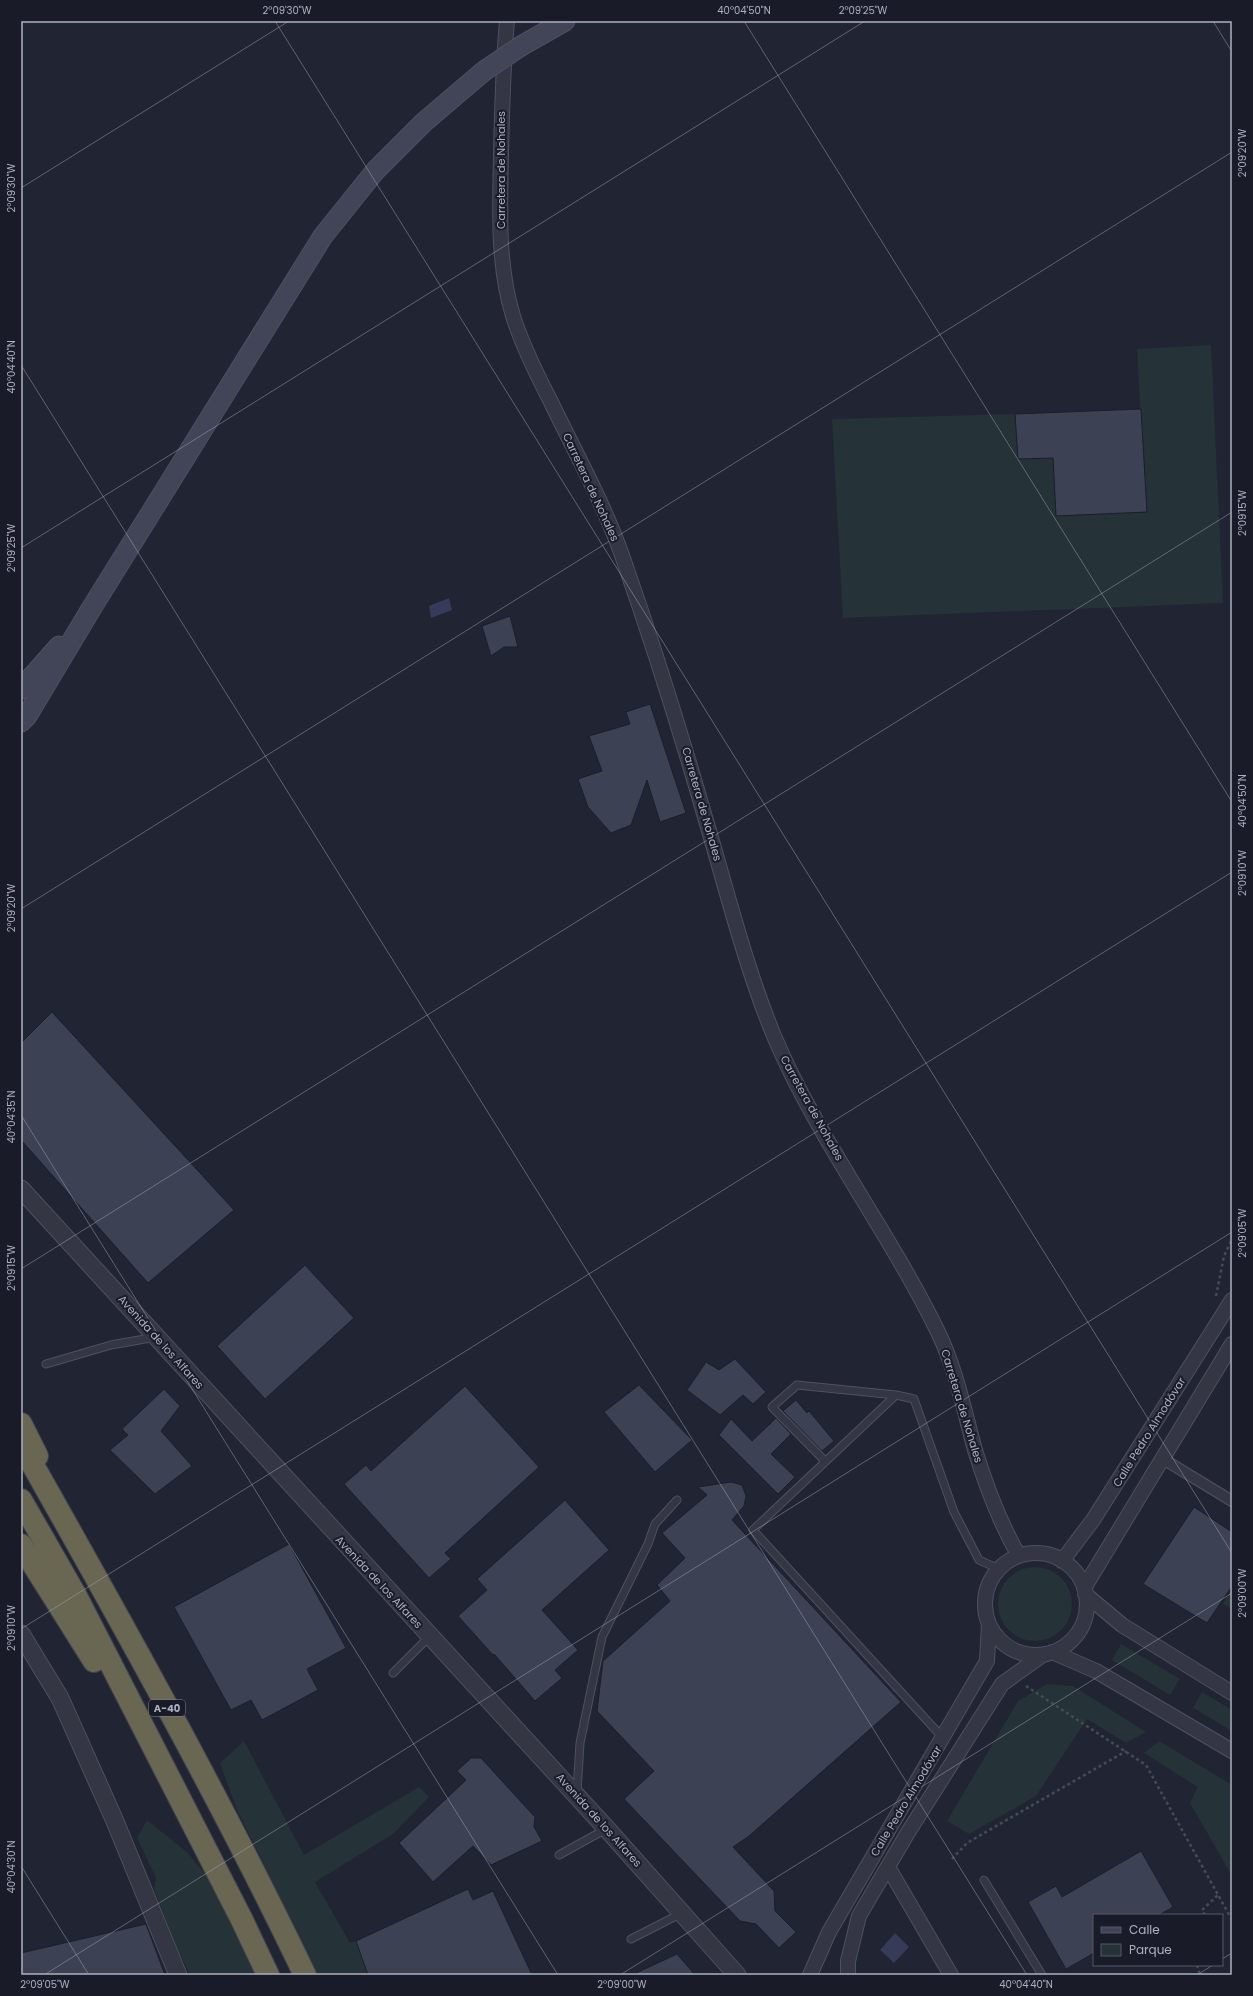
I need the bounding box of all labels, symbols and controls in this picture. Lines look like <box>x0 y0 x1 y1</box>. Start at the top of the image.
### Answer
text: 2°09'30"W <box>263 3 312 18</box>
text: 40°04'50"N <box>717 3 771 18</box>
text: 2°09'25"W <box>839 3 888 18</box>
street label: Carretera de Nohales <box>493 111 509 229</box>
text: 2°09'20"W <box>1235 128 1250 177</box>
text: 2°09'30"W <box>4 163 19 212</box>
text: 40°04'40"N <box>4 340 19 394</box>
street label: Carretera de Nohales <box>559 430 623 544</box>
text: 2°09'15"W <box>1235 490 1250 536</box>
text: 2°09'25"W <box>4 523 19 572</box>
street label: Carretera de Nohales <box>678 745 726 863</box>
text: 40°04'50"N <box>1235 774 1250 828</box>
text: 2°09'10"W <box>1235 850 1250 896</box>
text: 2°09'20"W <box>4 883 19 932</box>
street label: Carretera de Nohales <box>776 1053 848 1164</box>
text: 40°04'35"N <box>4 1091 19 1143</box>
text: 2°09'05"W <box>1235 1208 1250 1258</box>
text: 2°09'15"W <box>4 1245 19 1291</box>
street label: Avenida de los Alfares <box>114 1292 208 1393</box>
street label: Carretera de Nohales <box>937 1347 987 1465</box>
street label: Calle Pedro Almodóvar <box>1109 1374 1189 1490</box>
street label: Avenida de los Alfares <box>332 1532 426 1632</box>
text: 2°09'00"W <box>1235 1568 1250 1618</box>
text: 2°09'10"W <box>4 1605 19 1651</box>
road number: A-40 <box>149 1700 185 1716</box>
street label: Calle Pedro Almodóvar <box>867 1743 945 1859</box>
street label: Avenida de los Alfares <box>552 1770 646 1871</box>
text: 40°04'30"N <box>4 1841 19 1893</box>
legend <box>1093 1914 1223 1966</box>
text: Calle <box>1129 1921 1160 1938</box>
text: Parque <box>1129 1941 1172 1958</box>
text: 2°09'05"W <box>20 1977 70 1992</box>
text: 2°09'00"W <box>597 1977 647 1992</box>
text: 40°04'40"N <box>999 1977 1053 1992</box>

